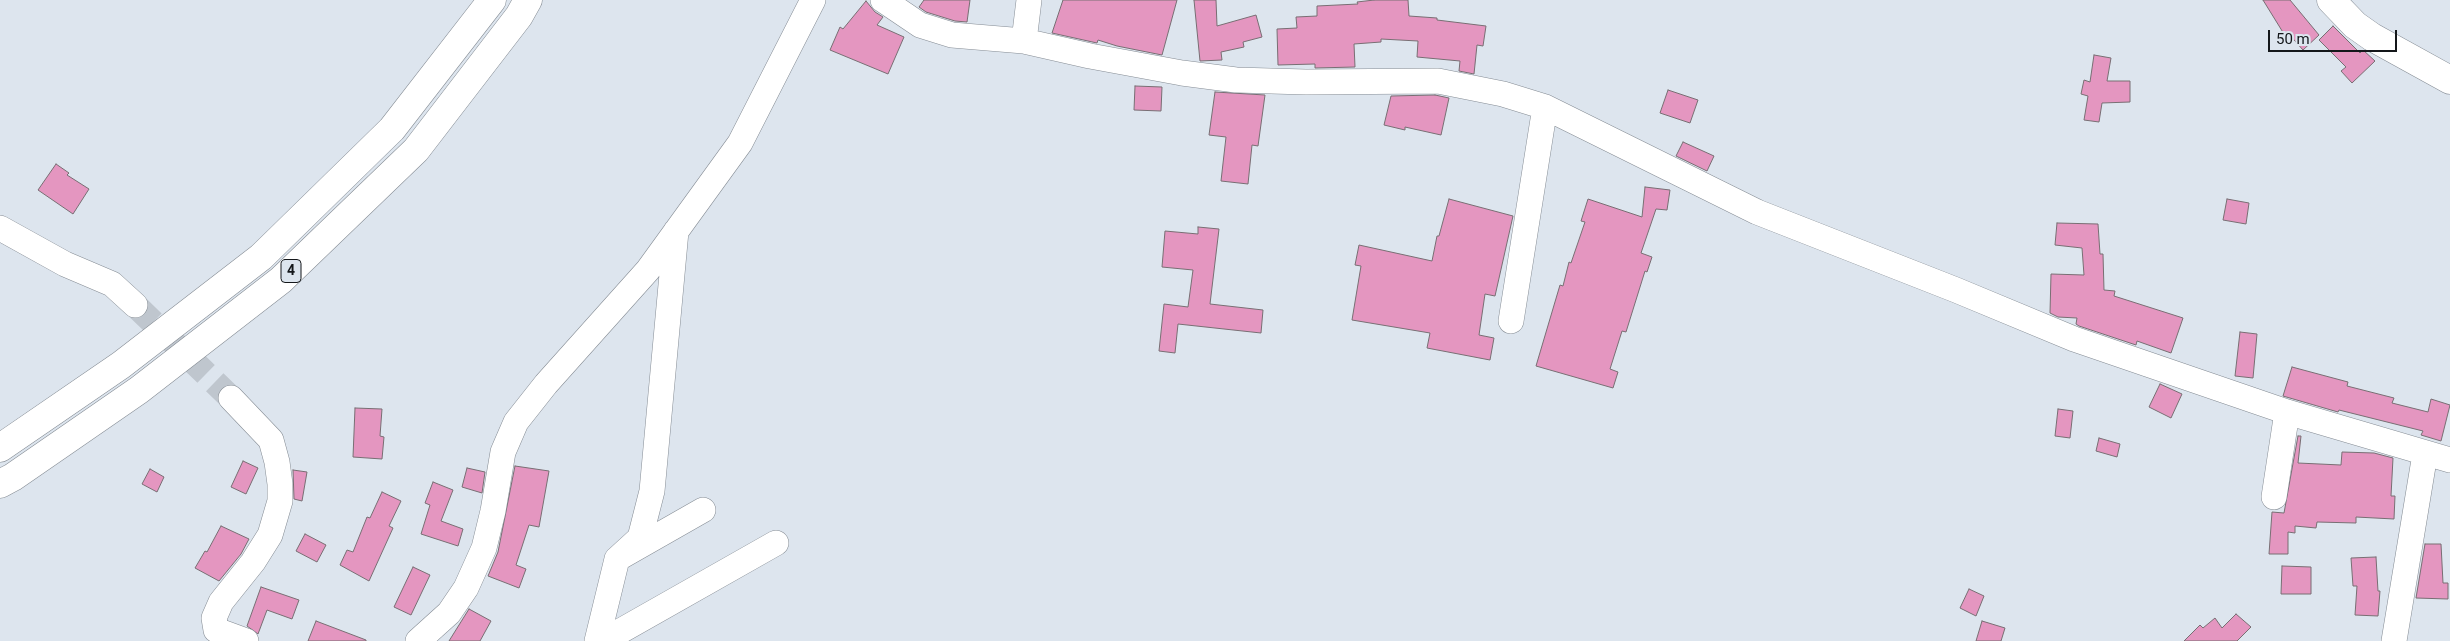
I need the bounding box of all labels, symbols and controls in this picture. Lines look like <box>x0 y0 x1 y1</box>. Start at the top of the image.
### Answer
scale bar <box>2270 20 2399 52</box>
text: 50 m <box>2276 30 2310 48</box>
road number: 4 <box>281 260 301 282</box>

